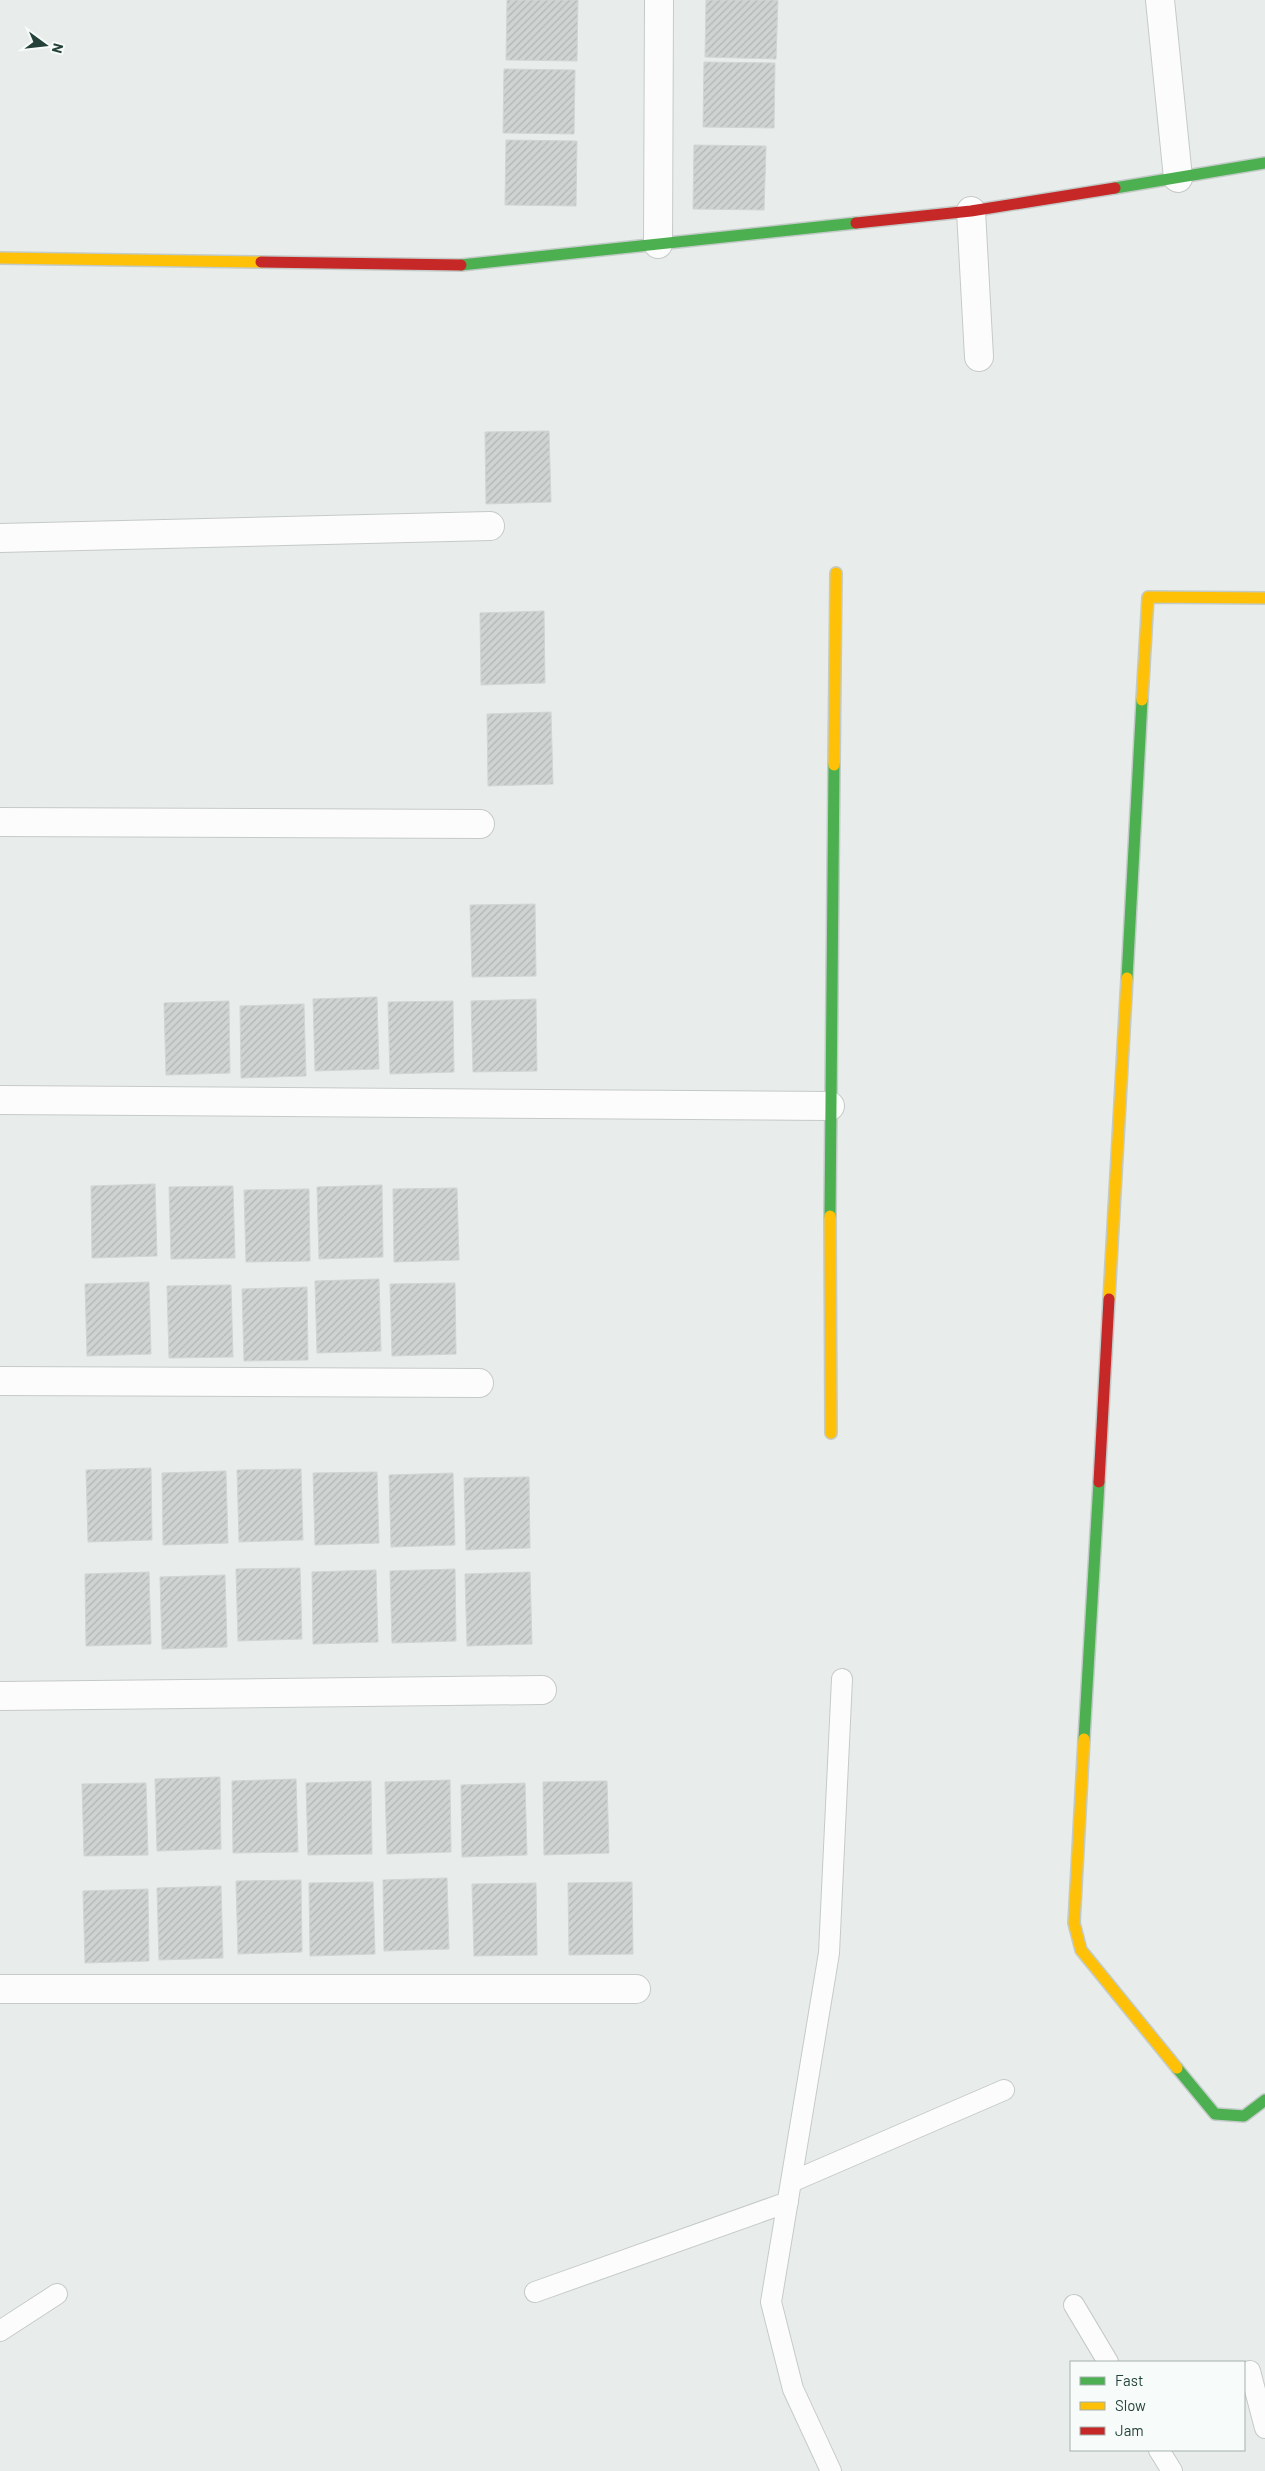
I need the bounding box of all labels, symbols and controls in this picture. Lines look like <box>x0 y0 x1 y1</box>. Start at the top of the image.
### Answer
north arrow <box>20 20 70 70</box>
text: N <box>49 42 67 55</box>
legend <box>1070 2361 1245 2451</box>
text: Fast <box>1115 2371 1143 2389</box>
text: Slow <box>1115 2396 1146 2414</box>
text: Jam <box>1115 2421 1144 2439</box>

